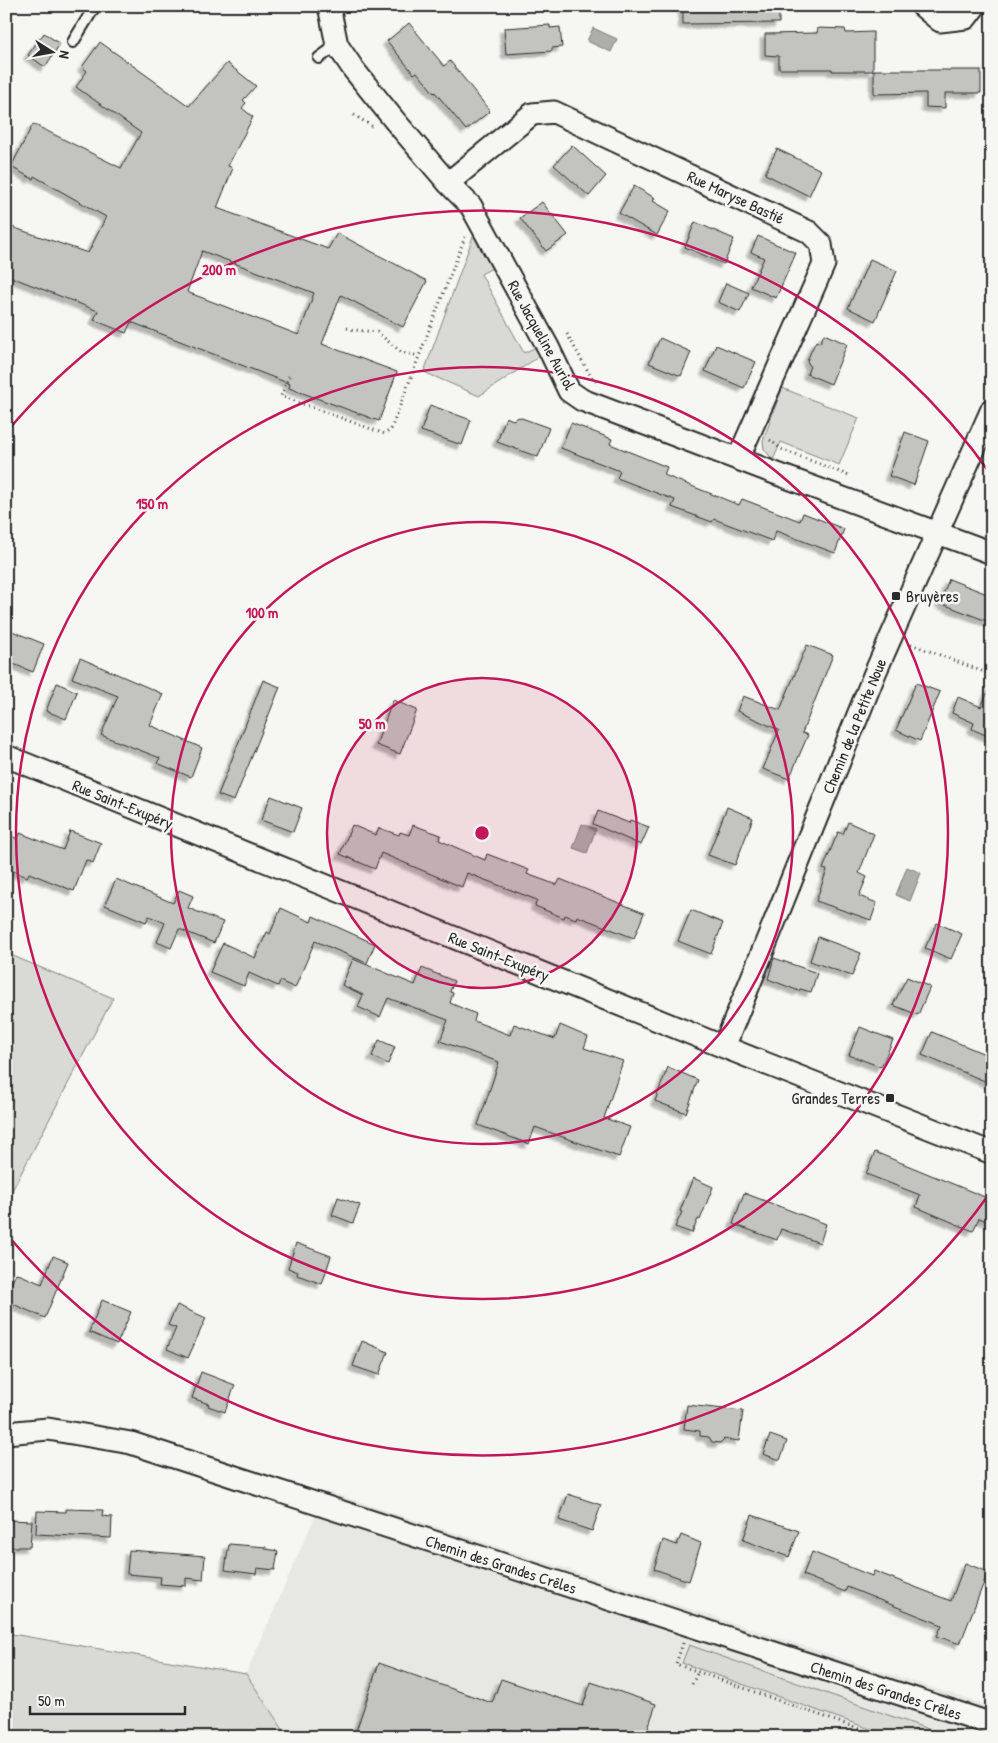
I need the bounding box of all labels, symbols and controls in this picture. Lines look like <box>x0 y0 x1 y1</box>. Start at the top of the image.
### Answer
north arrow <box>28 28 78 78</box>
text: N <box>55 49 75 61</box>
street label: Rue Maryse Bastié <box>684 165 789 229</box>
text: 200 m <box>202 259 236 280</box>
street label: Rue Jacqueline Auriol <box>503 276 582 394</box>
text: 150 m <box>136 493 168 514</box>
place label: Bruyères <box>906 585 959 607</box>
marker: Bruyères <box>890 590 902 602</box>
text: 100 m <box>246 602 278 623</box>
street label: Chemin de la Petite Noue <box>817 654 891 797</box>
text: 50 m <box>359 713 385 734</box>
street label: Rue Saint-Exupéry <box>69 774 177 834</box>
centre of rings <box>473 824 491 842</box>
street label: Rue Saint-Exupéry <box>445 926 553 986</box>
place label: Grandes Terres <box>792 1087 880 1109</box>
marker: Grandes Terres <box>884 1092 896 1104</box>
street label: Chemin des Grandes Crêles <box>423 1529 579 1599</box>
street label: Chemin des Grandes Crêles <box>808 1655 964 1725</box>
scale bar <box>30 1683 185 1715</box>
text: 50 m <box>38 1690 65 1711</box>

